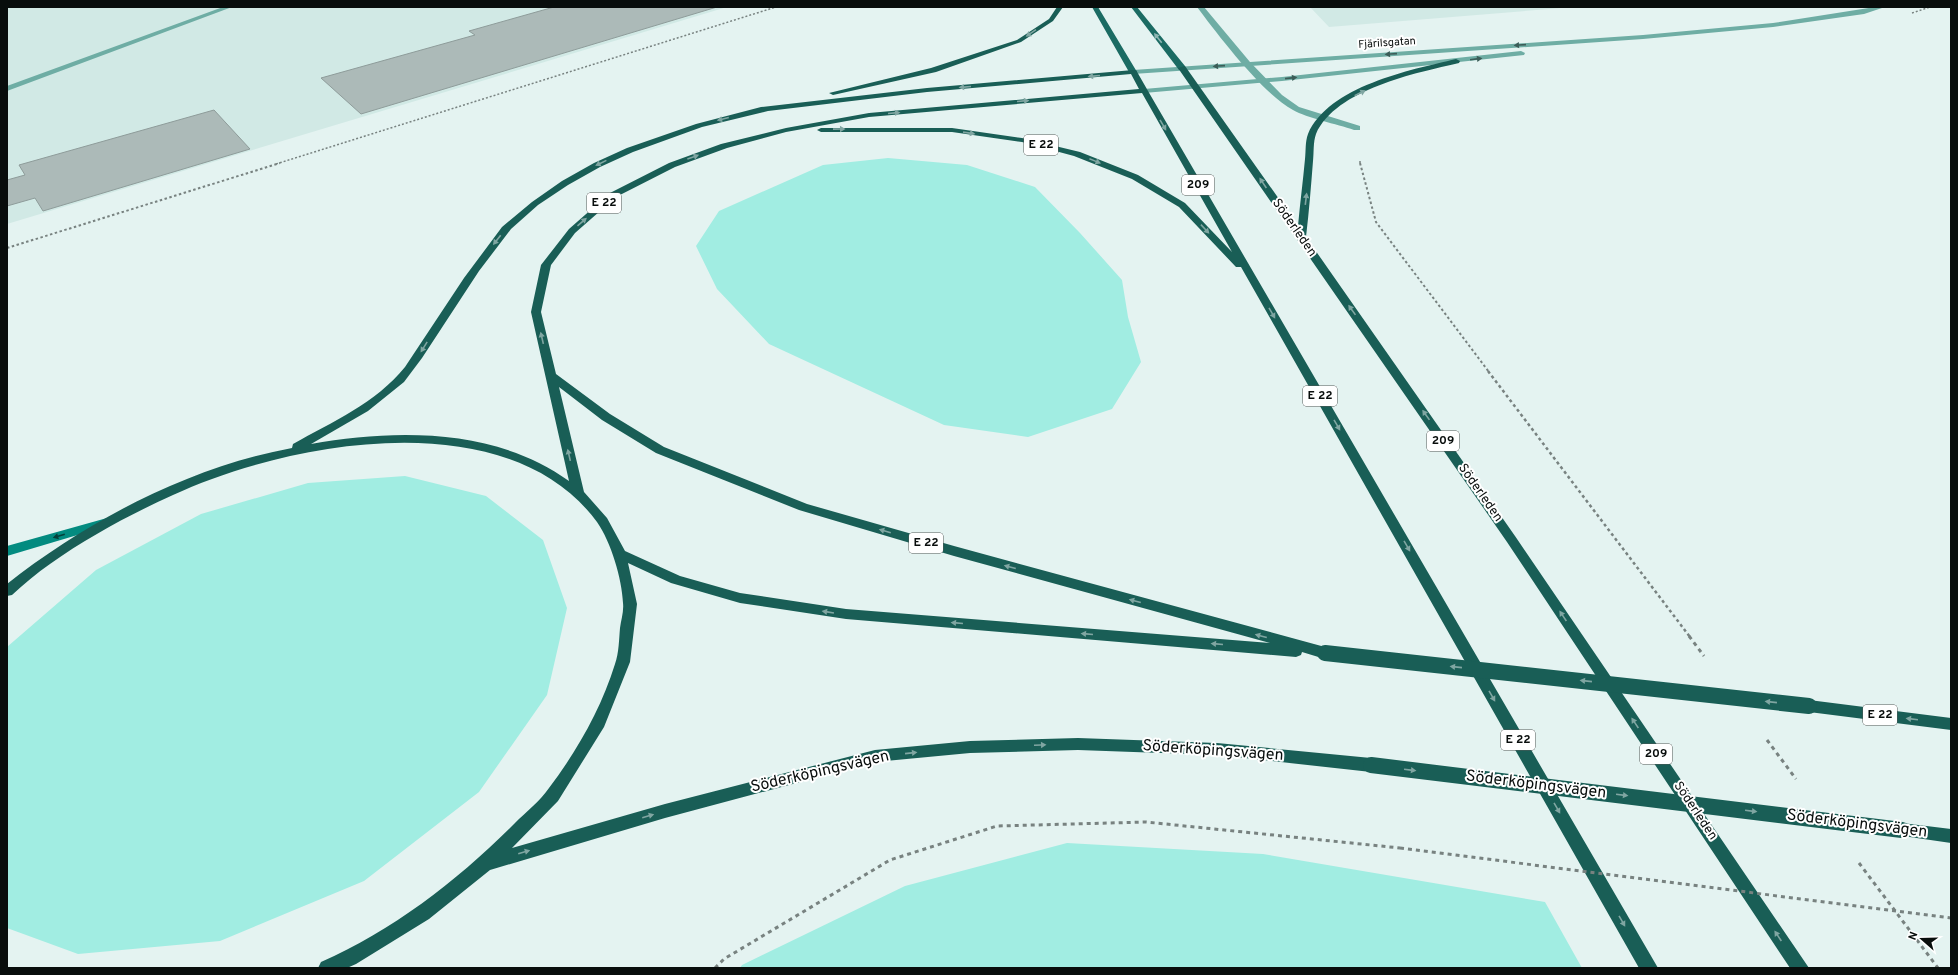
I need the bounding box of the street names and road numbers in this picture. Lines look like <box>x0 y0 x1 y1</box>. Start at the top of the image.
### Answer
street label: Fjärilsgatan <box>1358 34 1416 52</box>
road number: E 22 <box>1024 135 1058 155</box>
road number: 209 <box>1182 175 1214 195</box>
road number: E 22 <box>587 193 621 213</box>
street label: Söderleden <box>1268 196 1320 260</box>
road number: E 22 <box>1303 386 1337 406</box>
road number: 209 <box>1427 431 1459 451</box>
street label: Söderleden <box>1454 461 1506 525</box>
road number: E 22 <box>909 533 943 553</box>
road number: E 22 <box>1863 705 1897 725</box>
road number: E 22 <box>1501 730 1535 750</box>
street label: Söderköpingsvägen <box>1142 736 1284 766</box>
road number: 209 <box>1640 744 1672 764</box>
street label: Söderköpingsvägen <box>749 746 891 798</box>
street label: Söderköpingsvägen <box>1465 766 1607 804</box>
street label: Söderleden <box>1670 779 1720 843</box>
street label: Söderköpingsvägen <box>1786 805 1928 843</box>

